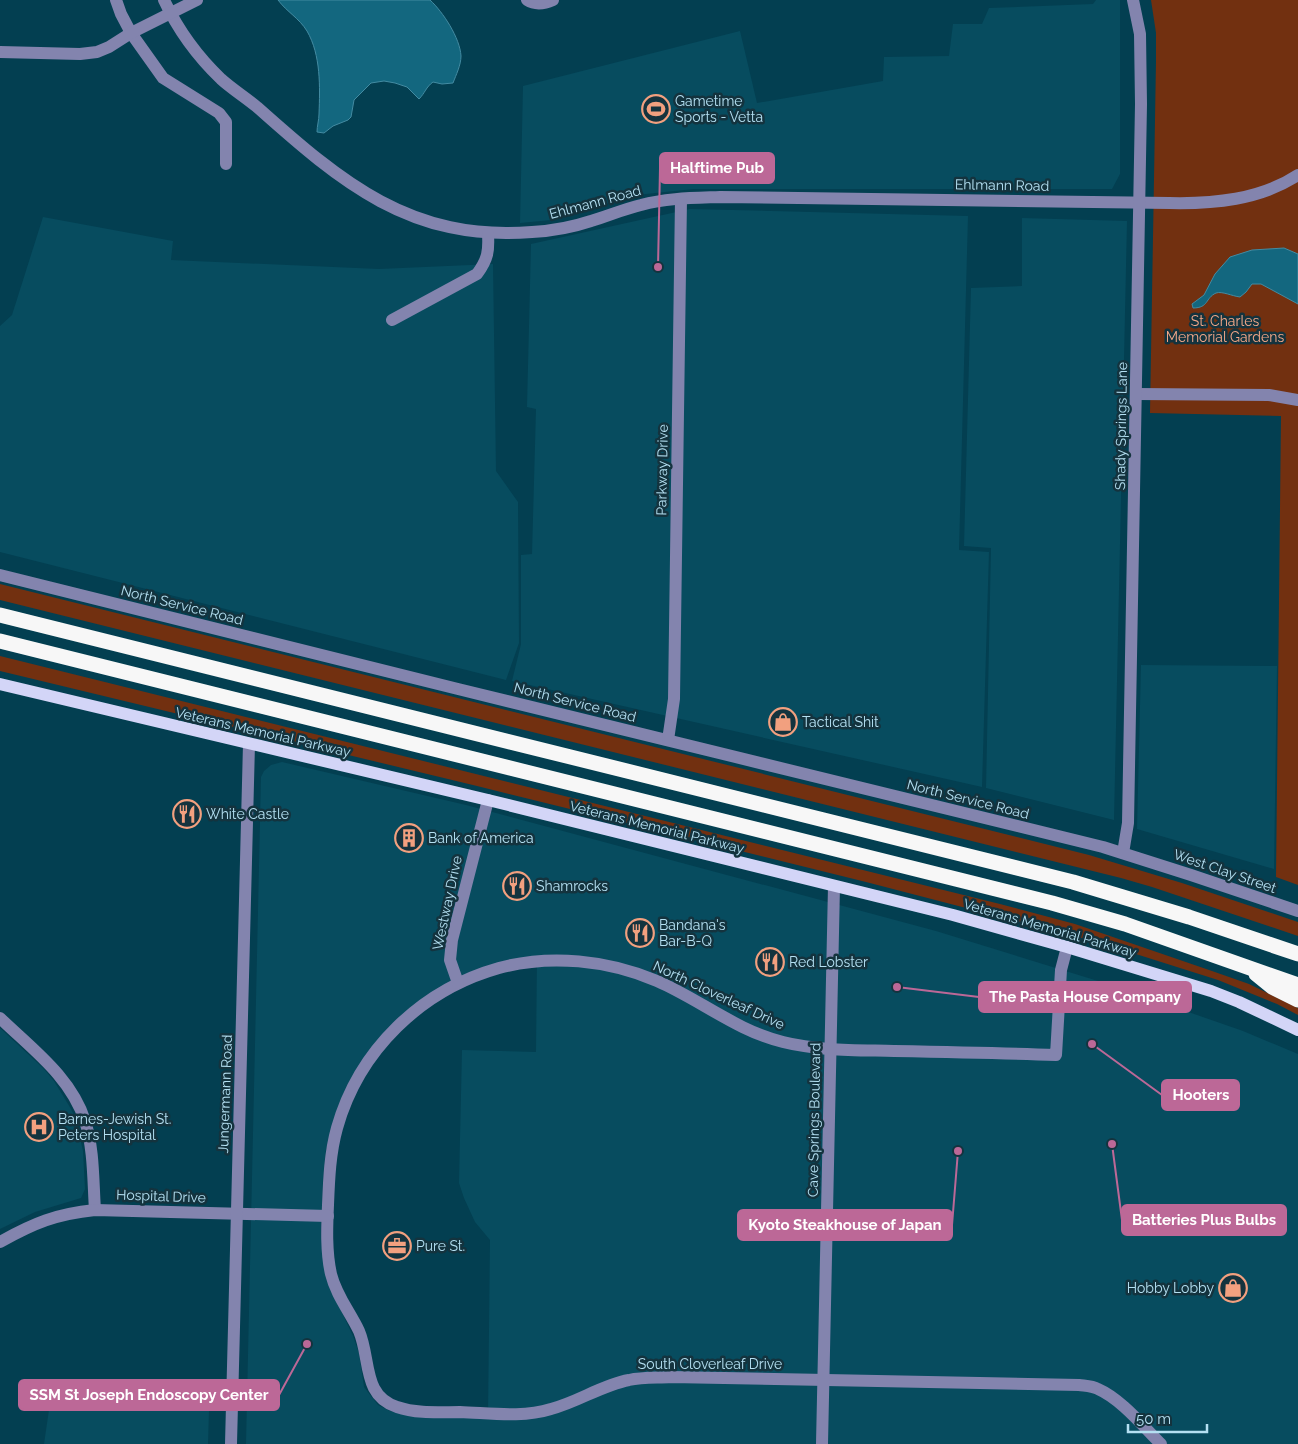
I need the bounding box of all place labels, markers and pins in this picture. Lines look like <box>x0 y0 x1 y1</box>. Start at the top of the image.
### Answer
place label: Gametime Sports - Vetta <box>675 93 763 125</box>
sports icon: Gametime Sports - Vetta <box>641 94 671 124</box>
callout: Halftime Pub <box>660 153 774 183</box>
shop icon: Tactical Shit <box>768 707 798 737</box>
place label: Tactical Shit <box>802 714 879 730</box>
restaurant icon: White Castle <box>172 799 202 829</box>
place label: White Castle <box>206 806 289 822</box>
building icon: Bank of America <box>394 823 424 853</box>
place label: Bank of America <box>428 830 534 846</box>
restaurant icon: Shamrocks <box>502 871 532 901</box>
place label: Shamrocks <box>536 878 608 894</box>
place label: Bandana's Bar-B-Q <box>659 917 726 949</box>
restaurant icon: Bandana's Bar-B-Q <box>625 918 655 948</box>
restaurant icon: Red Lobster <box>755 947 785 977</box>
place label: Red Lobster <box>789 954 868 970</box>
callout: The Pasta House Company <box>979 982 1191 1012</box>
callout: Hooters <box>1162 1080 1239 1110</box>
place label: Barnes-Jewish St. Peters Hospital <box>58 1111 171 1143</box>
hospital icon: Barnes-Jewish St. Peters Hospital <box>24 1112 54 1142</box>
callout: Batteries Plus Bulbs <box>1122 1205 1286 1235</box>
callout: Kyoto Steakhouse of Japan <box>738 1210 952 1240</box>
office icon: Pure St. <box>382 1231 412 1261</box>
place label: Pure St. <box>416 1238 465 1254</box>
shop icon: Hobby Lobby <box>1218 1273 1248 1303</box>
place label: Hobby Lobby <box>1127 1280 1214 1296</box>
callout: SSM St Joseph Endoscopy Center <box>19 1380 279 1410</box>

